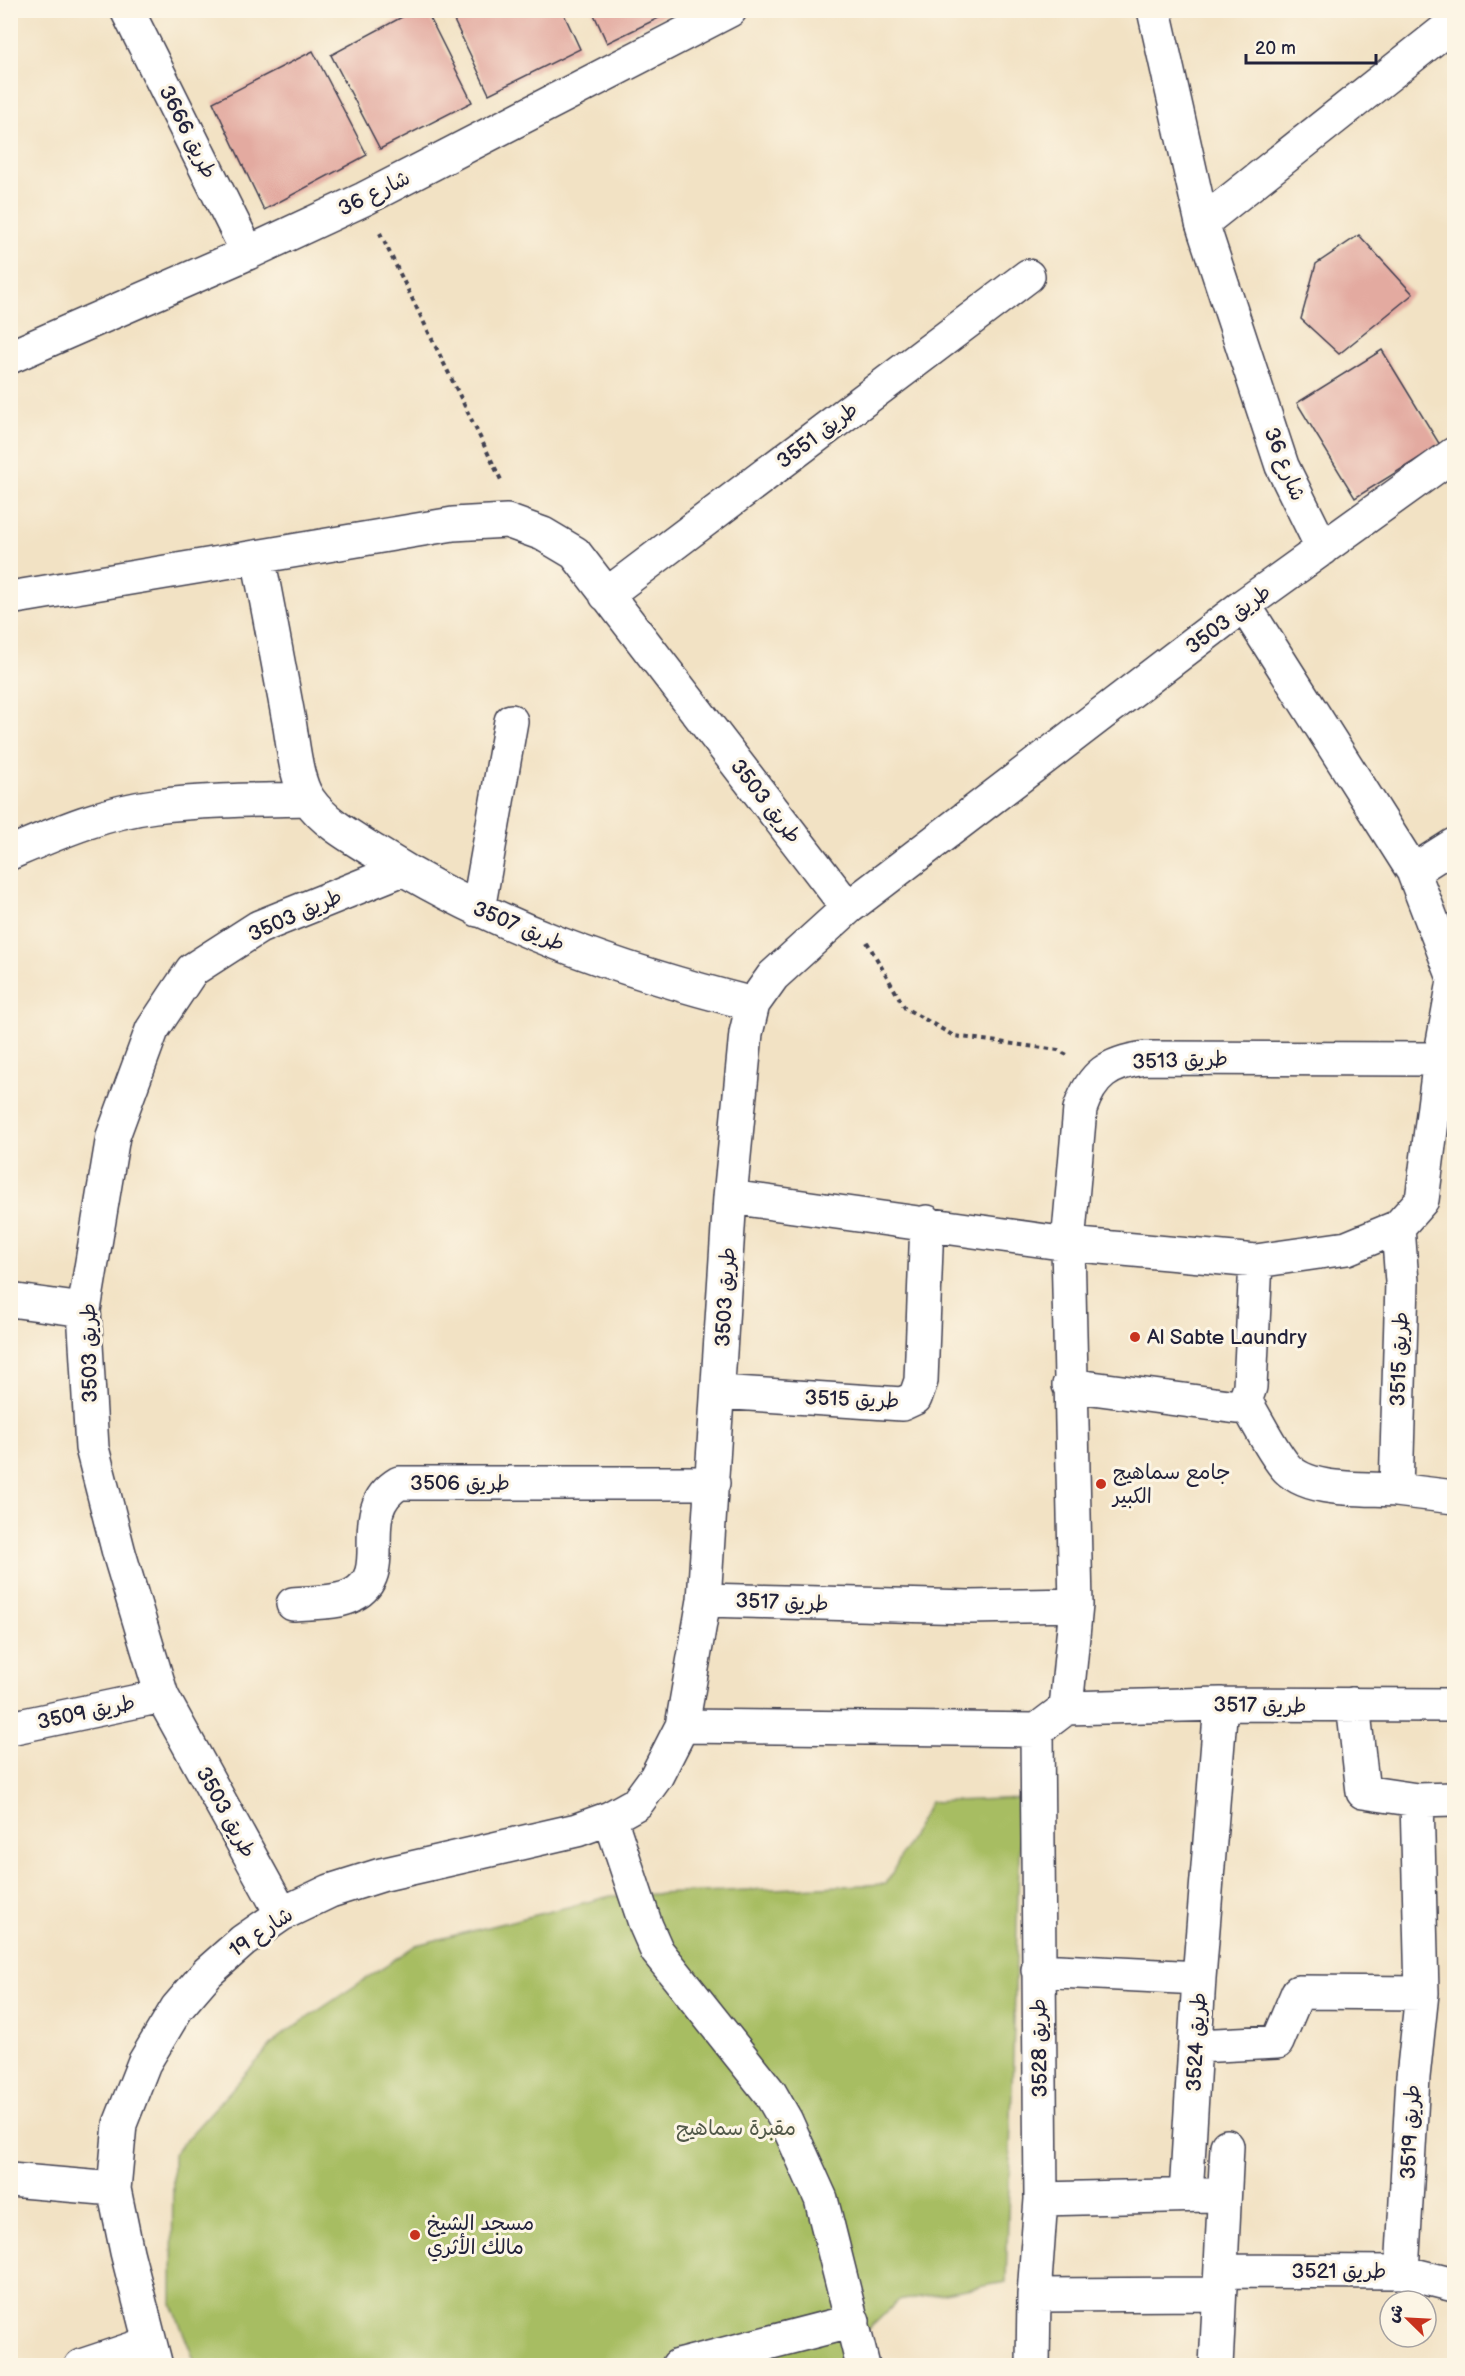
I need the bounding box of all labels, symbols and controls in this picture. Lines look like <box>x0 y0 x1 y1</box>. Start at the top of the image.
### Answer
scale bar <box>1246 27 1376 65</box>
text: 20 m <box>1255 38 1296 59</box>
street label: طريق 3666 <box>153 81 222 183</box>
street label: شارع 36 <box>334 165 415 223</box>
street label: طريق 3551 <box>772 397 863 474</box>
street label: شارع 36 <box>1257 424 1311 505</box>
street label: طريق 3503 <box>1181 579 1276 659</box>
street label: طريق 3503 <box>725 754 806 848</box>
street label: طريق 3503 <box>244 884 346 947</box>
street label: طريق 3507 <box>469 896 569 957</box>
street label: طريق 3513 <box>1132 1046 1228 1075</box>
street label: طريق 3503 <box>710 1246 741 1348</box>
street label: طريق 3503 <box>76 1303 103 1403</box>
street label: طريق 3515 <box>1385 1311 1414 1407</box>
place label: Al Sabte Laundry <box>1147 1325 1307 1350</box>
marker: Al Sabte Laundry <box>1128 1330 1142 1344</box>
street label: طريق 3515 <box>804 1385 900 1414</box>
place label: جامع سماهيج الكبير <box>1111 1460 1231 1509</box>
street label: طريق 3506 <box>410 1471 510 1496</box>
marker: جامع سماهيج الكبير <box>1094 1477 1108 1491</box>
street label: طريق 3517 <box>735 1588 829 1617</box>
street label: طريق 3509 <box>35 1690 137 1735</box>
street label: طريق 3517 <box>1213 1692 1307 1719</box>
street label: طريق 3503 <box>190 1762 261 1862</box>
street label: شارع 19 <box>225 1902 299 1964</box>
street label: طريق 3524 <box>1181 1992 1212 2092</box>
street label: طريق 3528 <box>1026 1998 1053 2098</box>
street label: طريق 3519 <box>1396 2084 1425 2180</box>
park label: مقبرة سماهيج <box>676 2116 796 2142</box>
place label: مسجد الشيخ مالك الأثري <box>427 2211 534 2262</box>
marker: مسجد الشيخ مالك الأثري <box>408 2228 422 2242</box>
street label: طريق 3521 <box>1292 2259 1386 2284</box>
north arrow <box>1378 2289 1438 2349</box>
text: ش <box>1383 2302 1408 2325</box>

